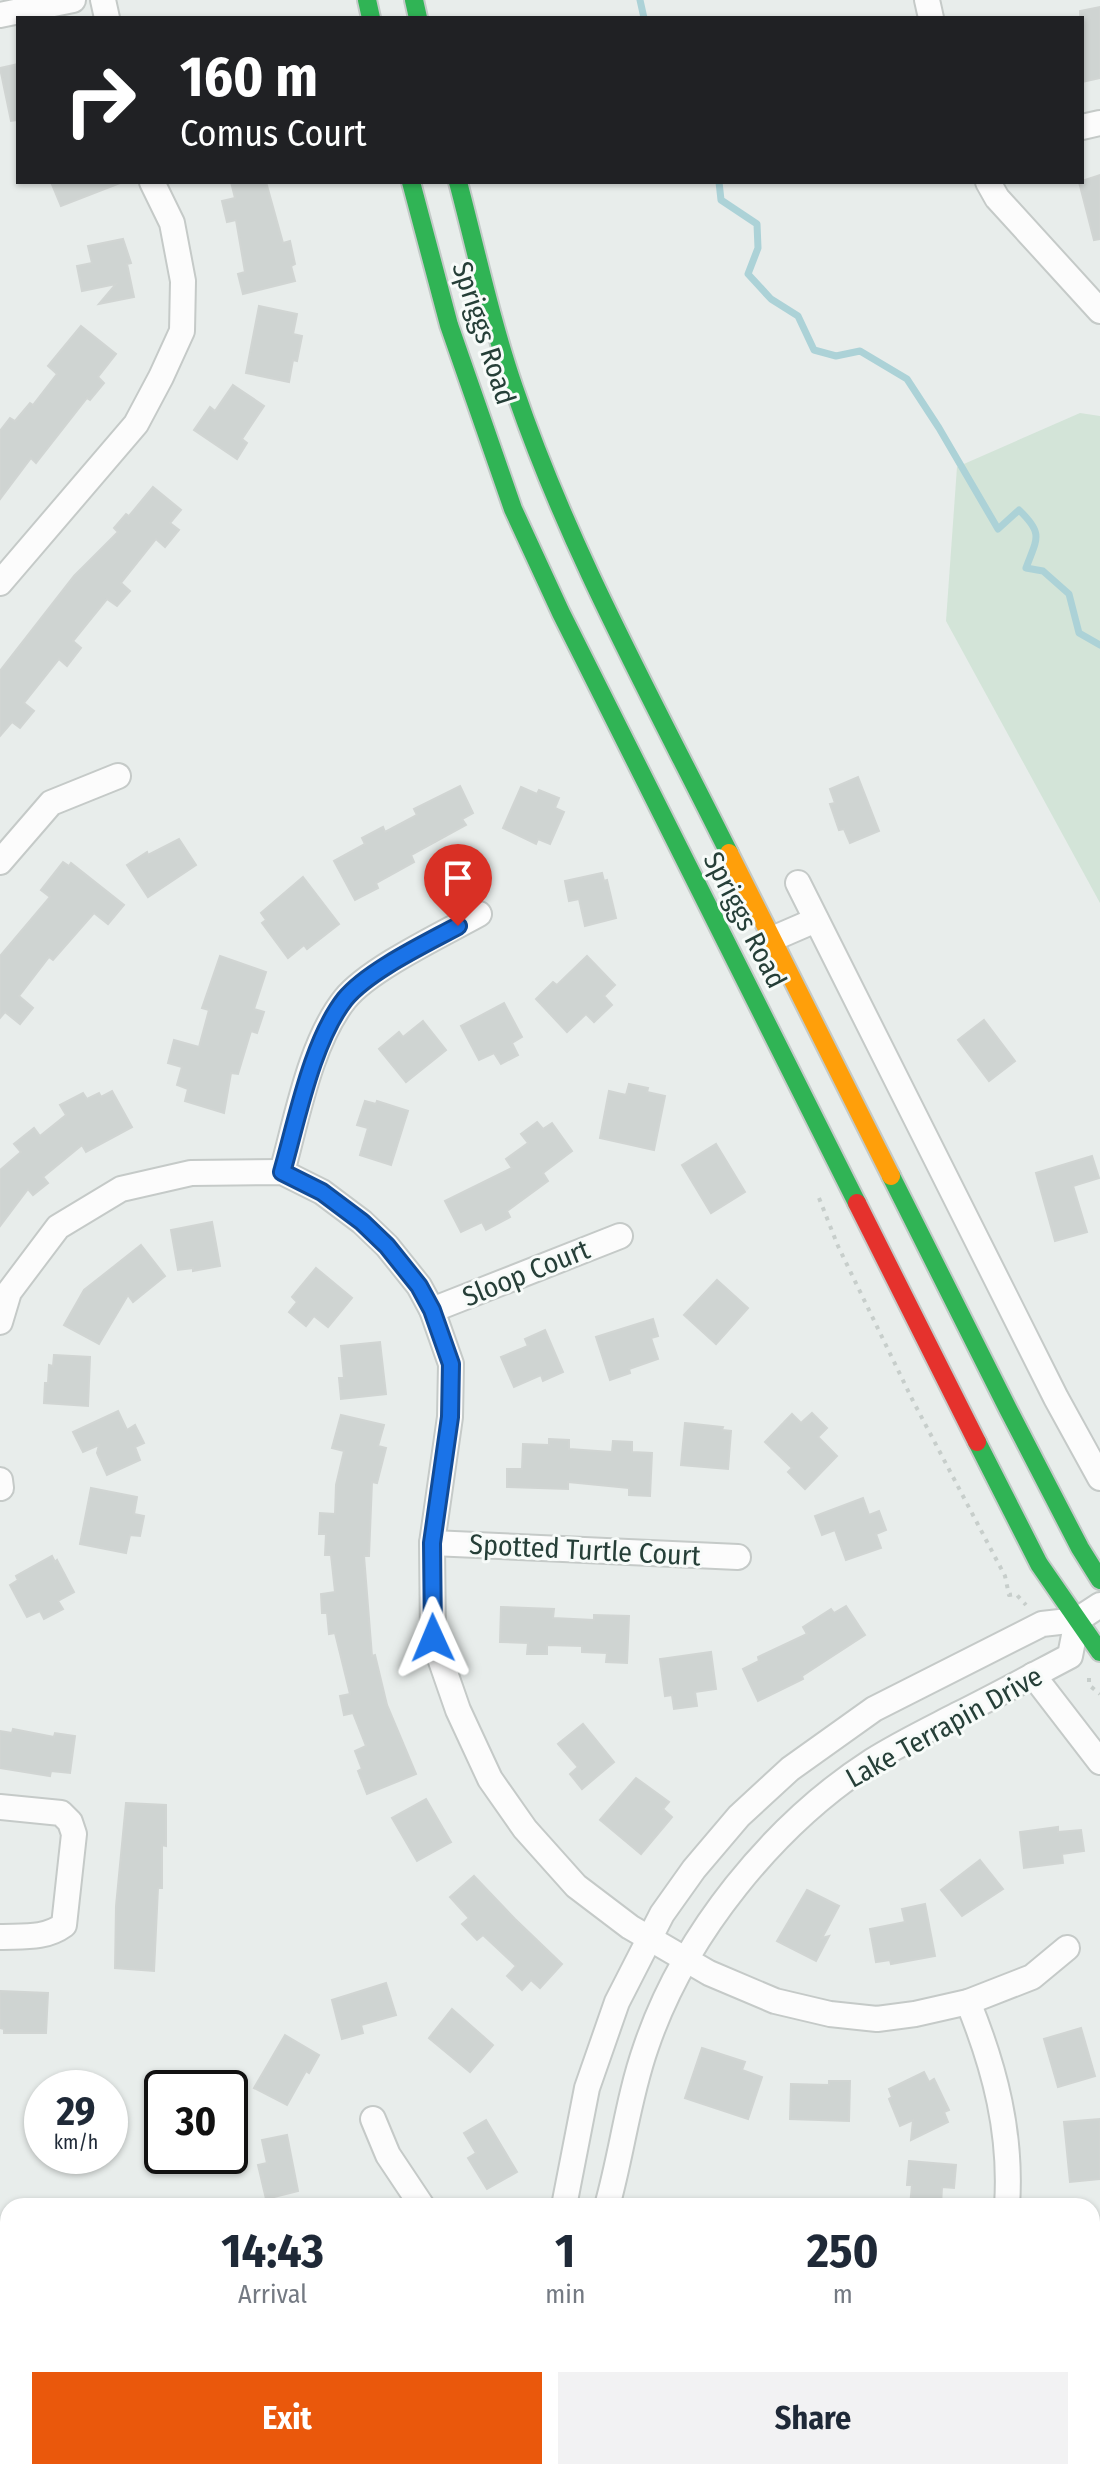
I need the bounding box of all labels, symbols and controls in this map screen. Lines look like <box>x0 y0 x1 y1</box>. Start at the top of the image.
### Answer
text: 160 m <box>180 44 318 111</box>
icon: right <box>48 48 152 152</box>
text: Comus Court <box>180 112 367 156</box>
street label: Spriggs Road <box>445 257 523 409</box>
pin <box>424 844 492 926</box>
street label: Spriggs Road <box>697 846 793 994</box>
icon: arrive <box>436 856 480 900</box>
street label: Sloop Court <box>458 1232 595 1313</box>
street label: Spotted Turtle Court <box>468 1527 702 1573</box>
position arrow <box>391 1596 475 1680</box>
street label: Lake Terrapin Drive <box>840 1659 1048 1795</box>
speed limit sign: 30 <box>144 2070 248 2174</box>
text: 29 <box>56 2088 95 2136</box>
text: km/h <box>54 2130 98 2154</box>
text: 14:43 <box>221 2222 324 2280</box>
text: 1 <box>555 2222 575 2280</box>
text: 250 <box>807 2222 879 2280</box>
text: Arrival <box>238 2279 307 2310</box>
text: min <box>545 2279 585 2310</box>
text: m <box>833 2279 853 2310</box>
button: Exit <box>32 2372 542 2464</box>
button: Share <box>558 2372 1068 2464</box>

